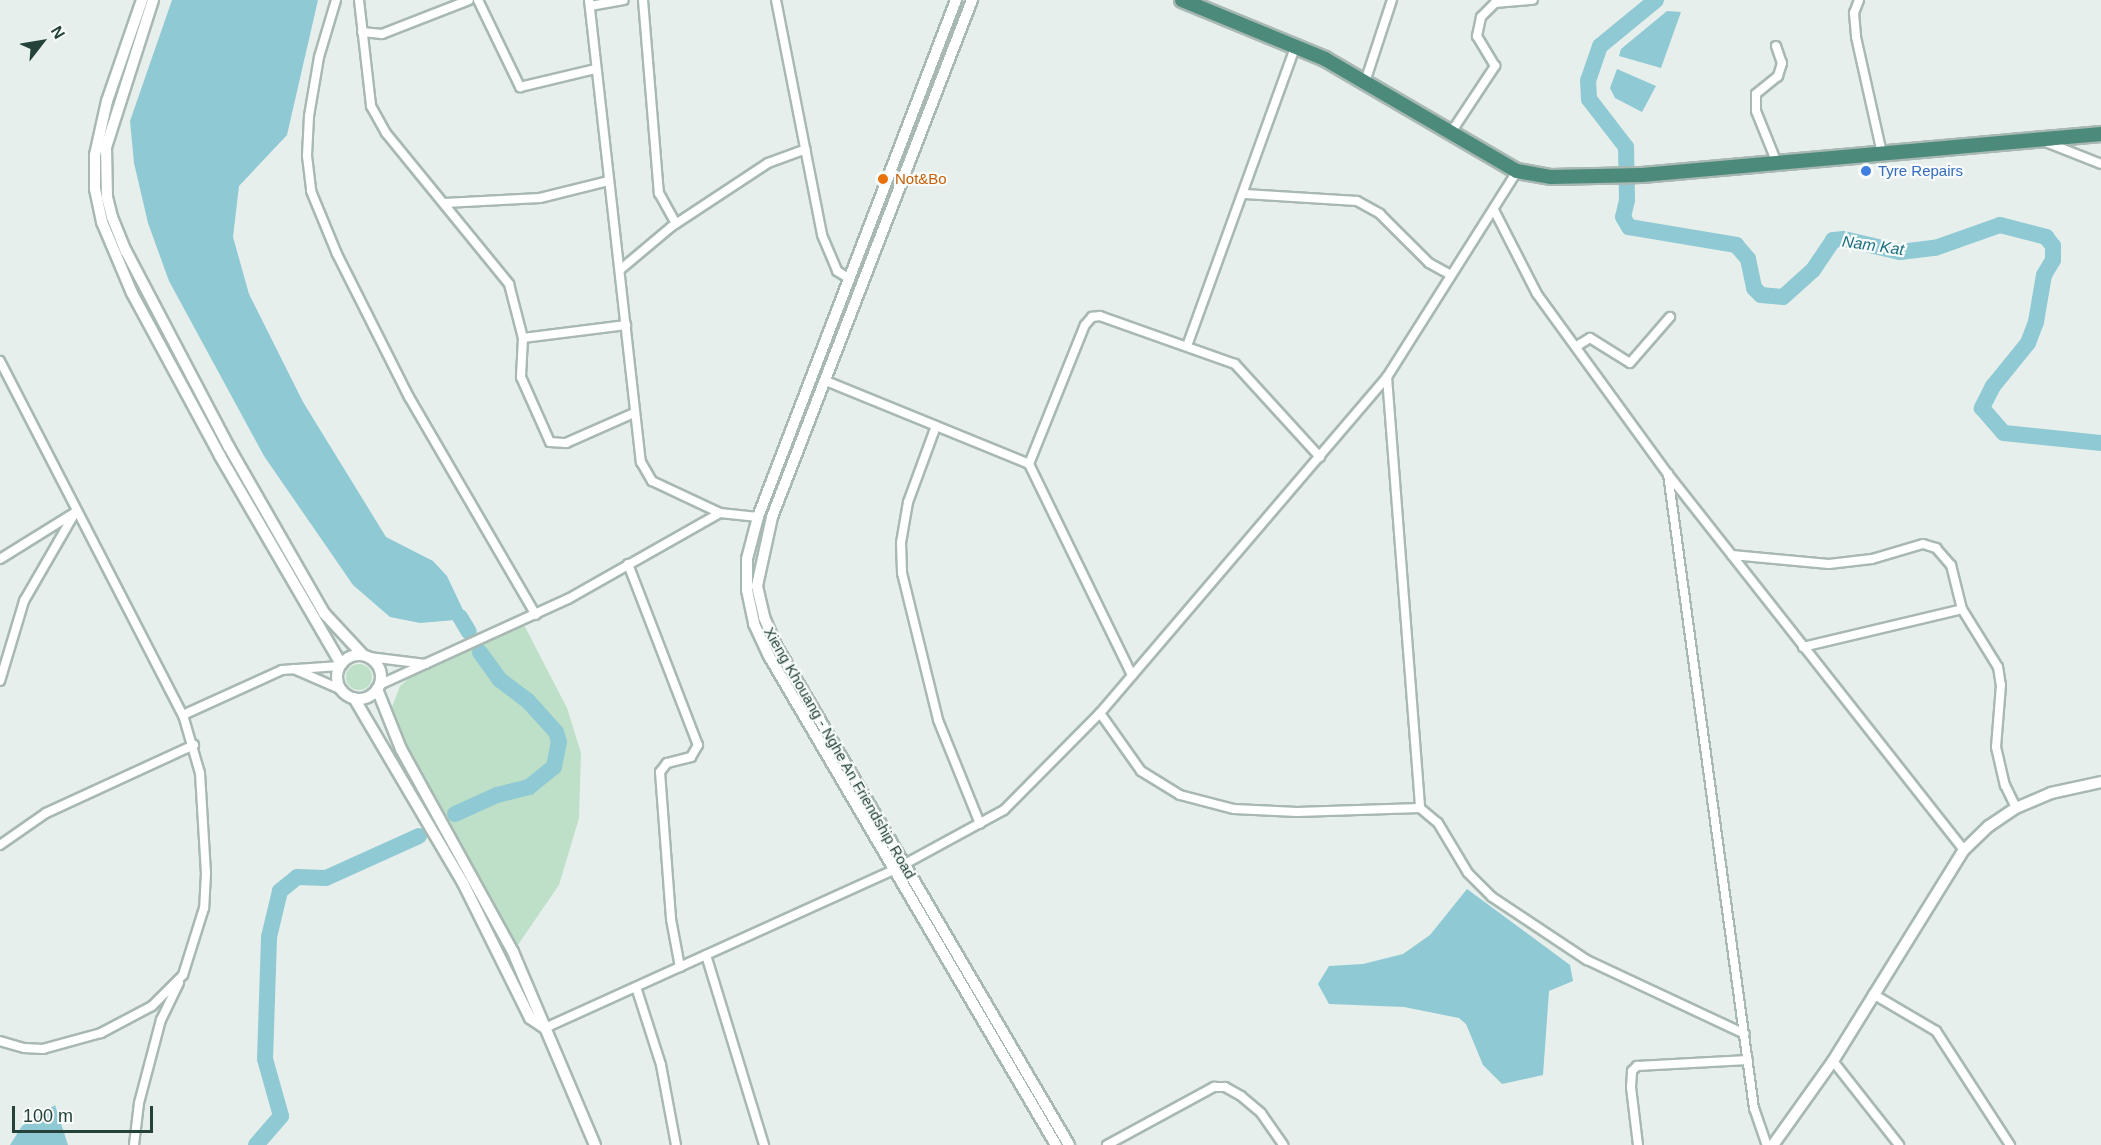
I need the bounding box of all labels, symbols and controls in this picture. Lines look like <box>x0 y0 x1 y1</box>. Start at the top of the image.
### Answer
north arrow <box>12 12 72 72</box>
text: N <box>48 23 68 42</box>
place label: Tyre Repairs <box>1878 162 1963 180</box>
marker: Tyre Repairs <box>1859 164 1873 178</box>
place label: Not&Bo <box>895 170 947 188</box>
marker: Not&Bo <box>876 172 890 186</box>
water label: Nam Kat <box>1841 232 1905 260</box>
street label: Xieng Khouang - Nghe An Friendship Road <box>760 624 920 882</box>
scale bar <box>15 1094 156 1132</box>
text: 100 m <box>23 1106 73 1126</box>

